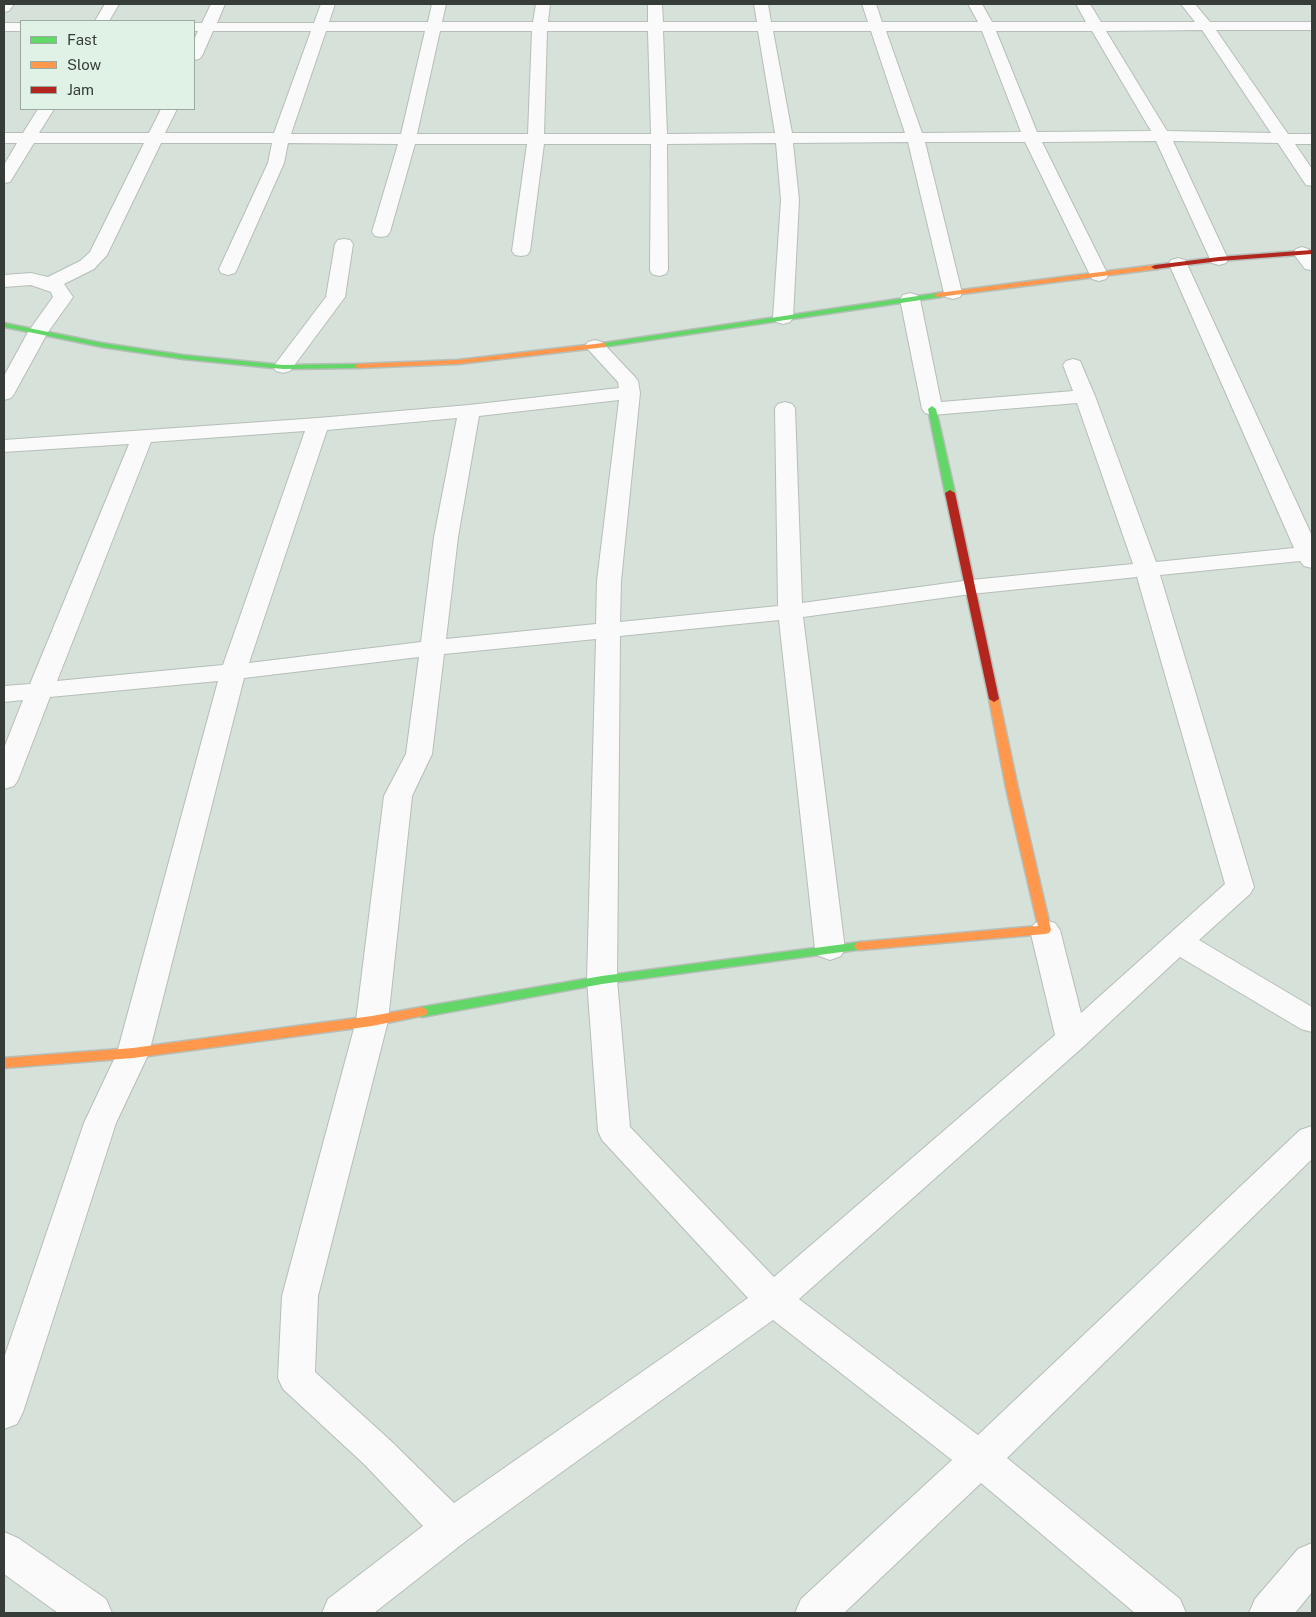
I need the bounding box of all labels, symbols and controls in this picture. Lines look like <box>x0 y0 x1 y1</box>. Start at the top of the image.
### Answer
legend <box>20 20 195 110</box>
text: Fast <box>67 31 97 48</box>
text: Slow <box>67 56 101 73</box>
text: Jam <box>67 81 94 98</box>

